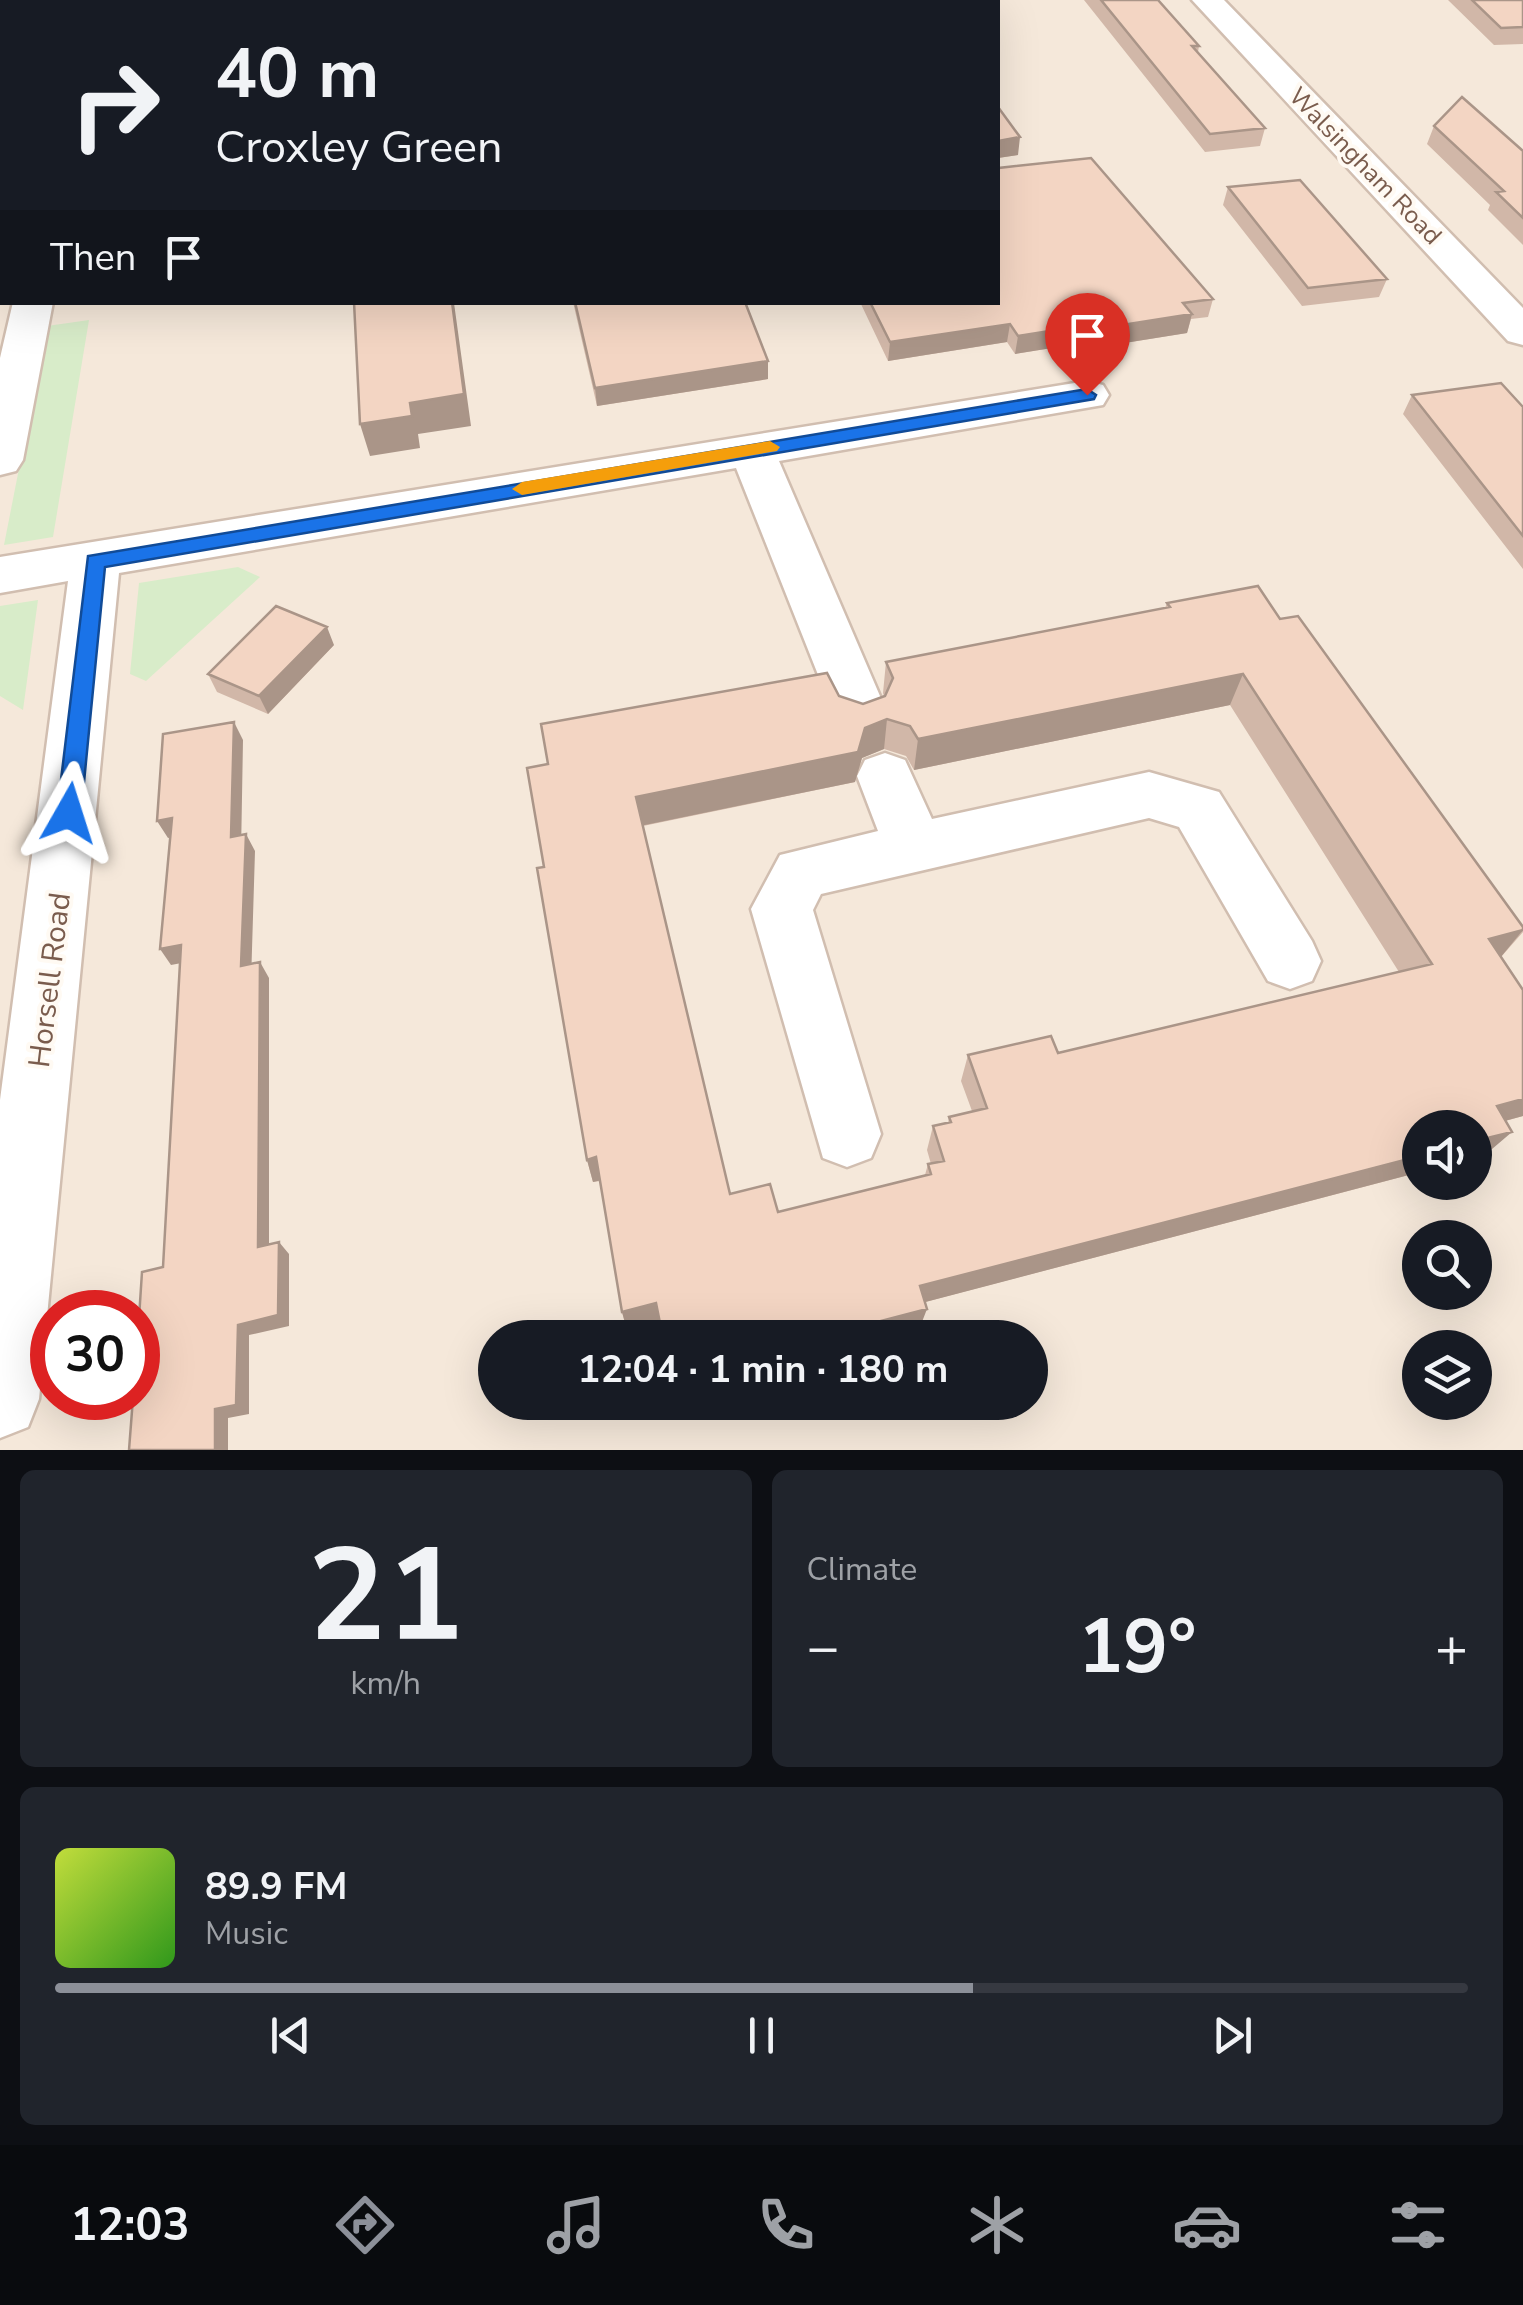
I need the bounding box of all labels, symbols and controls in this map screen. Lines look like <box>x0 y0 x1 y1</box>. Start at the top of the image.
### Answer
text: 40 m <box>215 26 379 122</box>
icon: right <box>50 40 180 170</box>
street label: Walsingham Road <box>1281 80 1449 252</box>
text: Croxley Green <box>215 117 503 178</box>
icon: arrive <box>156 230 211 285</box>
text: Then <box>50 232 136 283</box>
pin <box>1045 293 1130 396</box>
icon: arrive <box>1060 308 1115 363</box>
position arrow <box>17 761 121 865</box>
street label: Horsell Road <box>19 890 81 1070</box>
map controls <box>1402 1110 1492 1420</box>
button: sound <box>1402 1110 1492 1200</box>
button: search <box>1402 1220 1492 1310</box>
speed limit sign: 30 <box>30 1290 160 1420</box>
button: layers <box>1402 1330 1492 1420</box>
text: 12:04 · 1 min · 180 m <box>578 1344 948 1395</box>
text: 21 <box>308 1508 464 1685</box>
text: Climate <box>807 1548 917 1591</box>
text: 19° <box>1078 1596 1196 1698</box>
text: − <box>807 1610 840 1685</box>
text: + <box>1435 1610 1468 1685</box>
text: km/h <box>350 1662 421 1705</box>
text: 89.9 FM <box>205 1861 347 1912</box>
text: Music <box>205 1912 288 1955</box>
icon: previous <box>263 2008 318 2063</box>
icon: pause <box>734 2008 789 2063</box>
icon: next <box>1205 2008 1260 2063</box>
icon: directions <box>330 2190 400 2260</box>
icon: music <box>541 2190 611 2260</box>
icon: phone <box>751 2190 821 2260</box>
icon: climate <box>962 2190 1032 2260</box>
icon: car <box>1172 2190 1242 2260</box>
icon: filters <box>1383 2190 1453 2260</box>
text: 12:03 <box>70 2195 189 2256</box>

